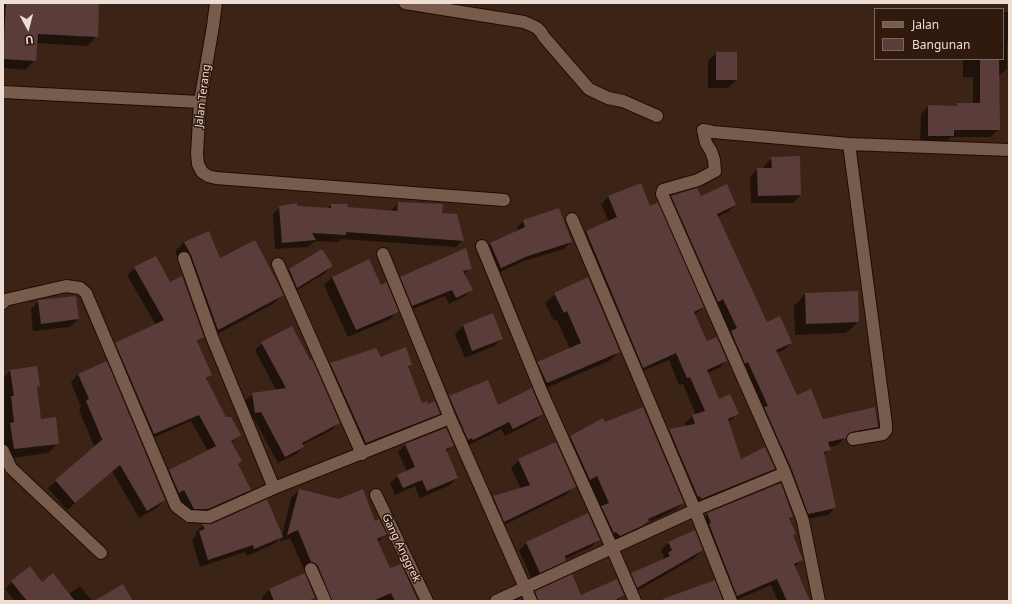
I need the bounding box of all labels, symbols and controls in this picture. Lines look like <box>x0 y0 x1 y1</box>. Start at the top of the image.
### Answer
north arrow <box>8 8 48 48</box>
legend <box>874 8 1004 60</box>
text: Jalan <box>912 16 939 33</box>
text: U <box>24 32 35 48</box>
text: Bangunan <box>912 36 970 53</box>
street label: Jalan Terang <box>193 64 213 128</box>
street label: Gang Anggrek <box>379 512 423 584</box>

